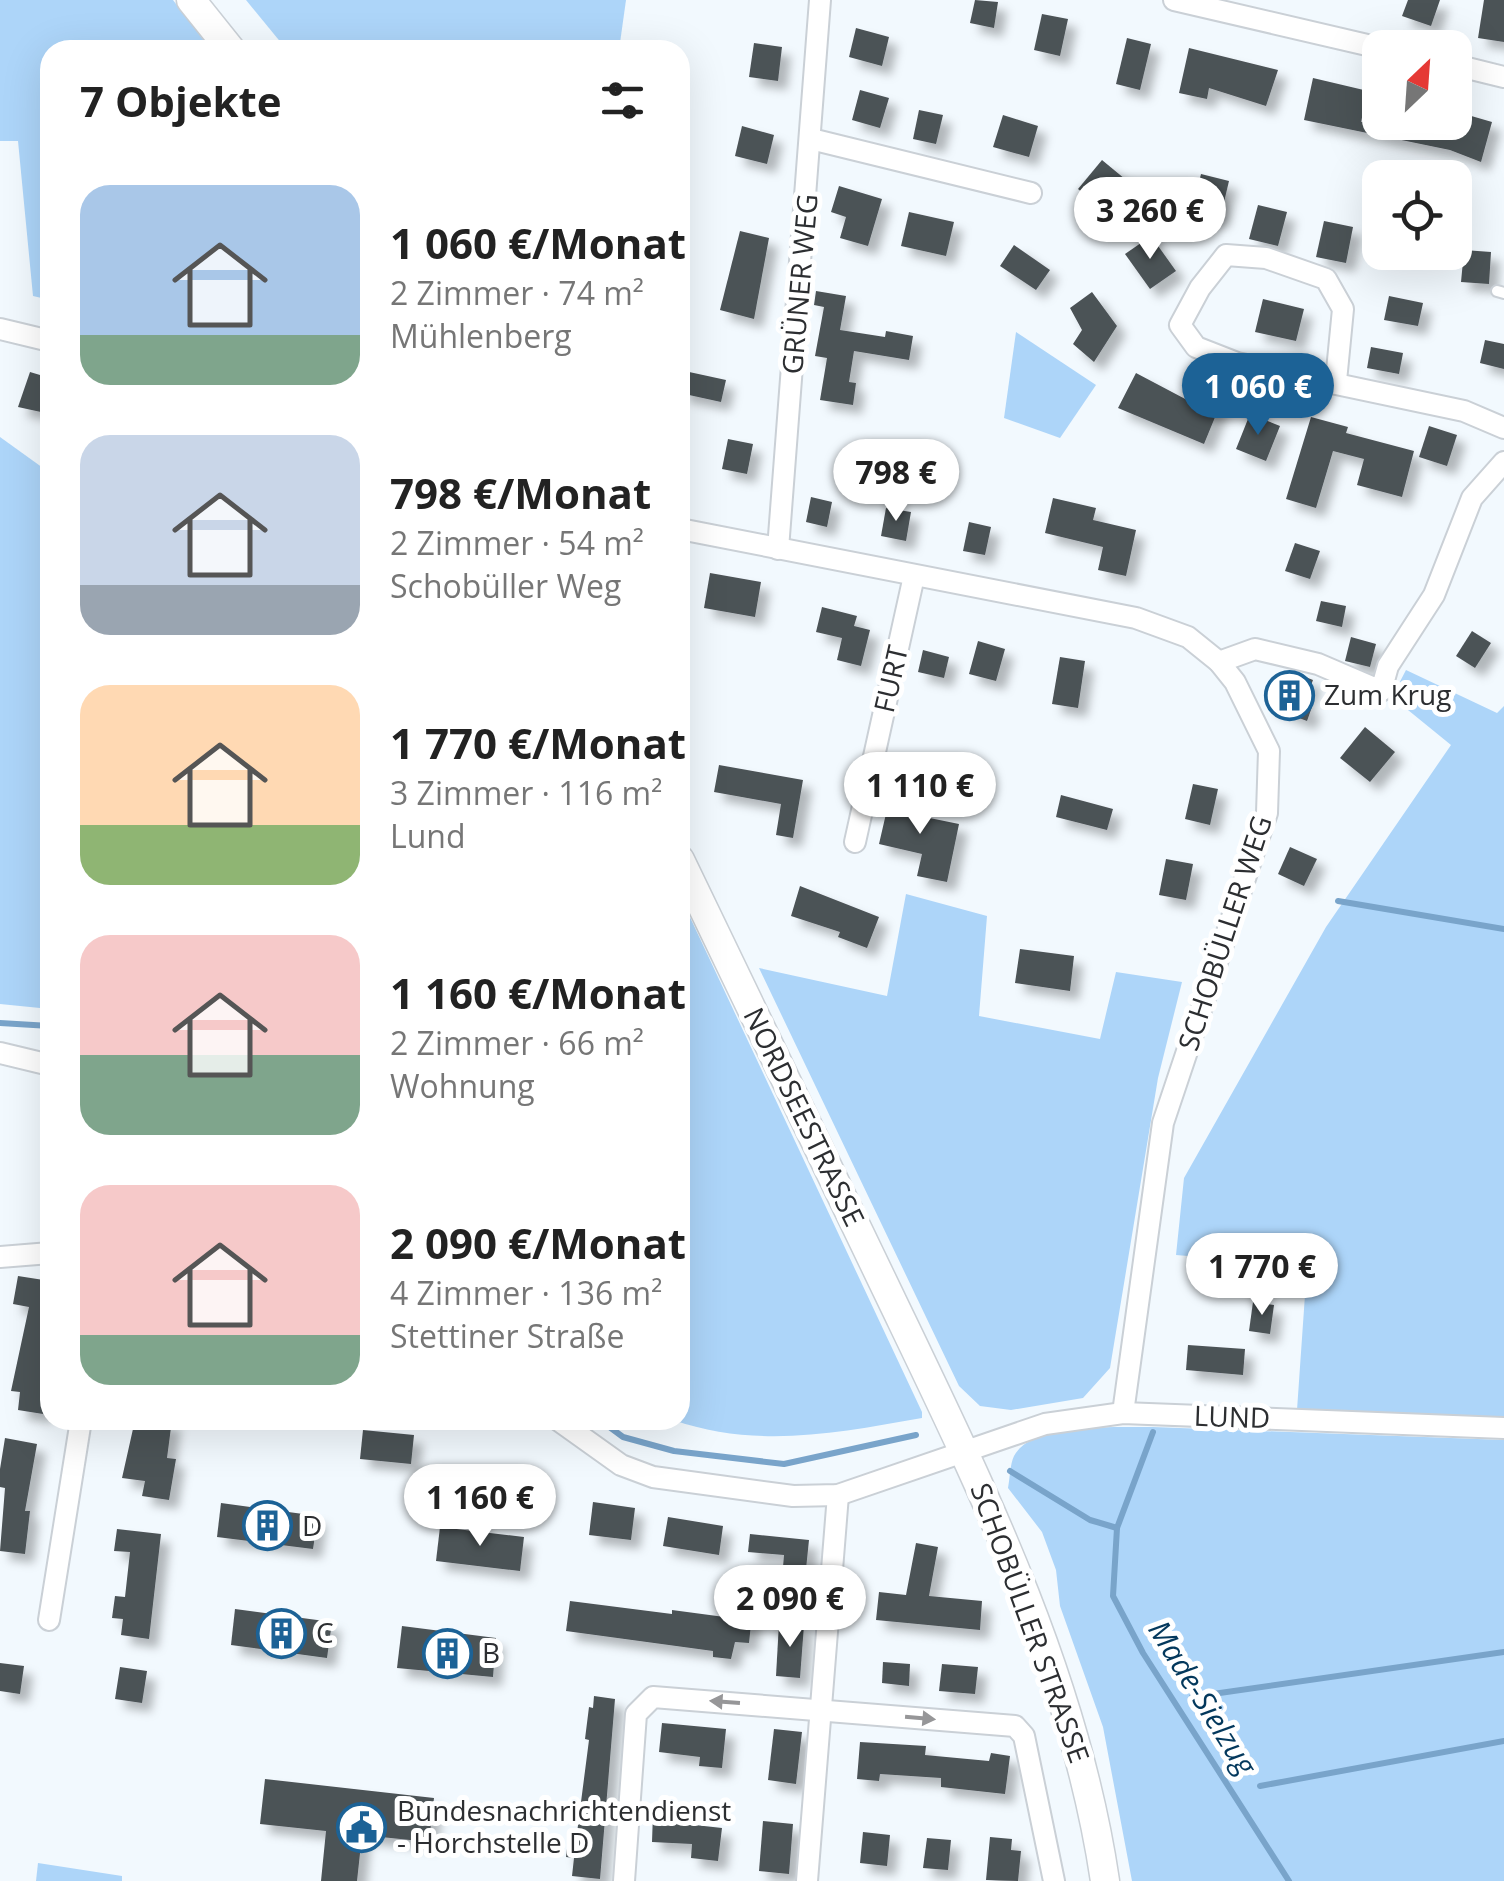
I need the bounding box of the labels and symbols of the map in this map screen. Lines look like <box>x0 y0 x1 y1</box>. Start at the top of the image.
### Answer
north arrow <box>1362 30 1472 140</box>
pin: 3 260 € <box>1058 177 1242 262</box>
street label: GRÜNER WEG <box>772 192 826 376</box>
pin: 1 060 € <box>1166 353 1350 438</box>
pin: 798 € <box>826 439 966 524</box>
street label: FURT <box>864 641 916 716</box>
building icon: Zum Krug <box>1263 669 1315 721</box>
place label: Zum Krug <box>1324 675 1451 713</box>
pin: 1 110 € <box>828 752 1012 837</box>
street label: SCHOBÜLLER WEG <box>1168 810 1280 1055</box>
street label: NORDSEESTRASSE <box>735 1001 874 1232</box>
pin: 1 770 € <box>1170 1233 1354 1318</box>
street label: LUND <box>1193 1396 1271 1436</box>
pin: 1 160 € <box>388 1464 572 1549</box>
street label: SCHOBÜLLER STRASSE <box>963 1477 1099 1768</box>
building icon: D <box>241 1500 293 1552</box>
place label: D <box>302 1506 322 1544</box>
pin: 2 090 € <box>698 1565 882 1650</box>
building icon: C <box>255 1607 307 1659</box>
water label: Made-Sielzug <box>1139 1612 1268 1784</box>
place label: C <box>316 1613 334 1651</box>
building icon: B <box>421 1627 473 1679</box>
place label: B <box>482 1633 500 1671</box>
one-way arrow <box>709 1694 741 1710</box>
one-way arrow <box>904 1710 936 1726</box>
place label: Bundesnachrichtendienst - Horchstelle D <box>397 1791 731 1861</box>
public building icon: Bundesnachrichtendienst - Horchstelle D <box>336 1801 388 1853</box>

